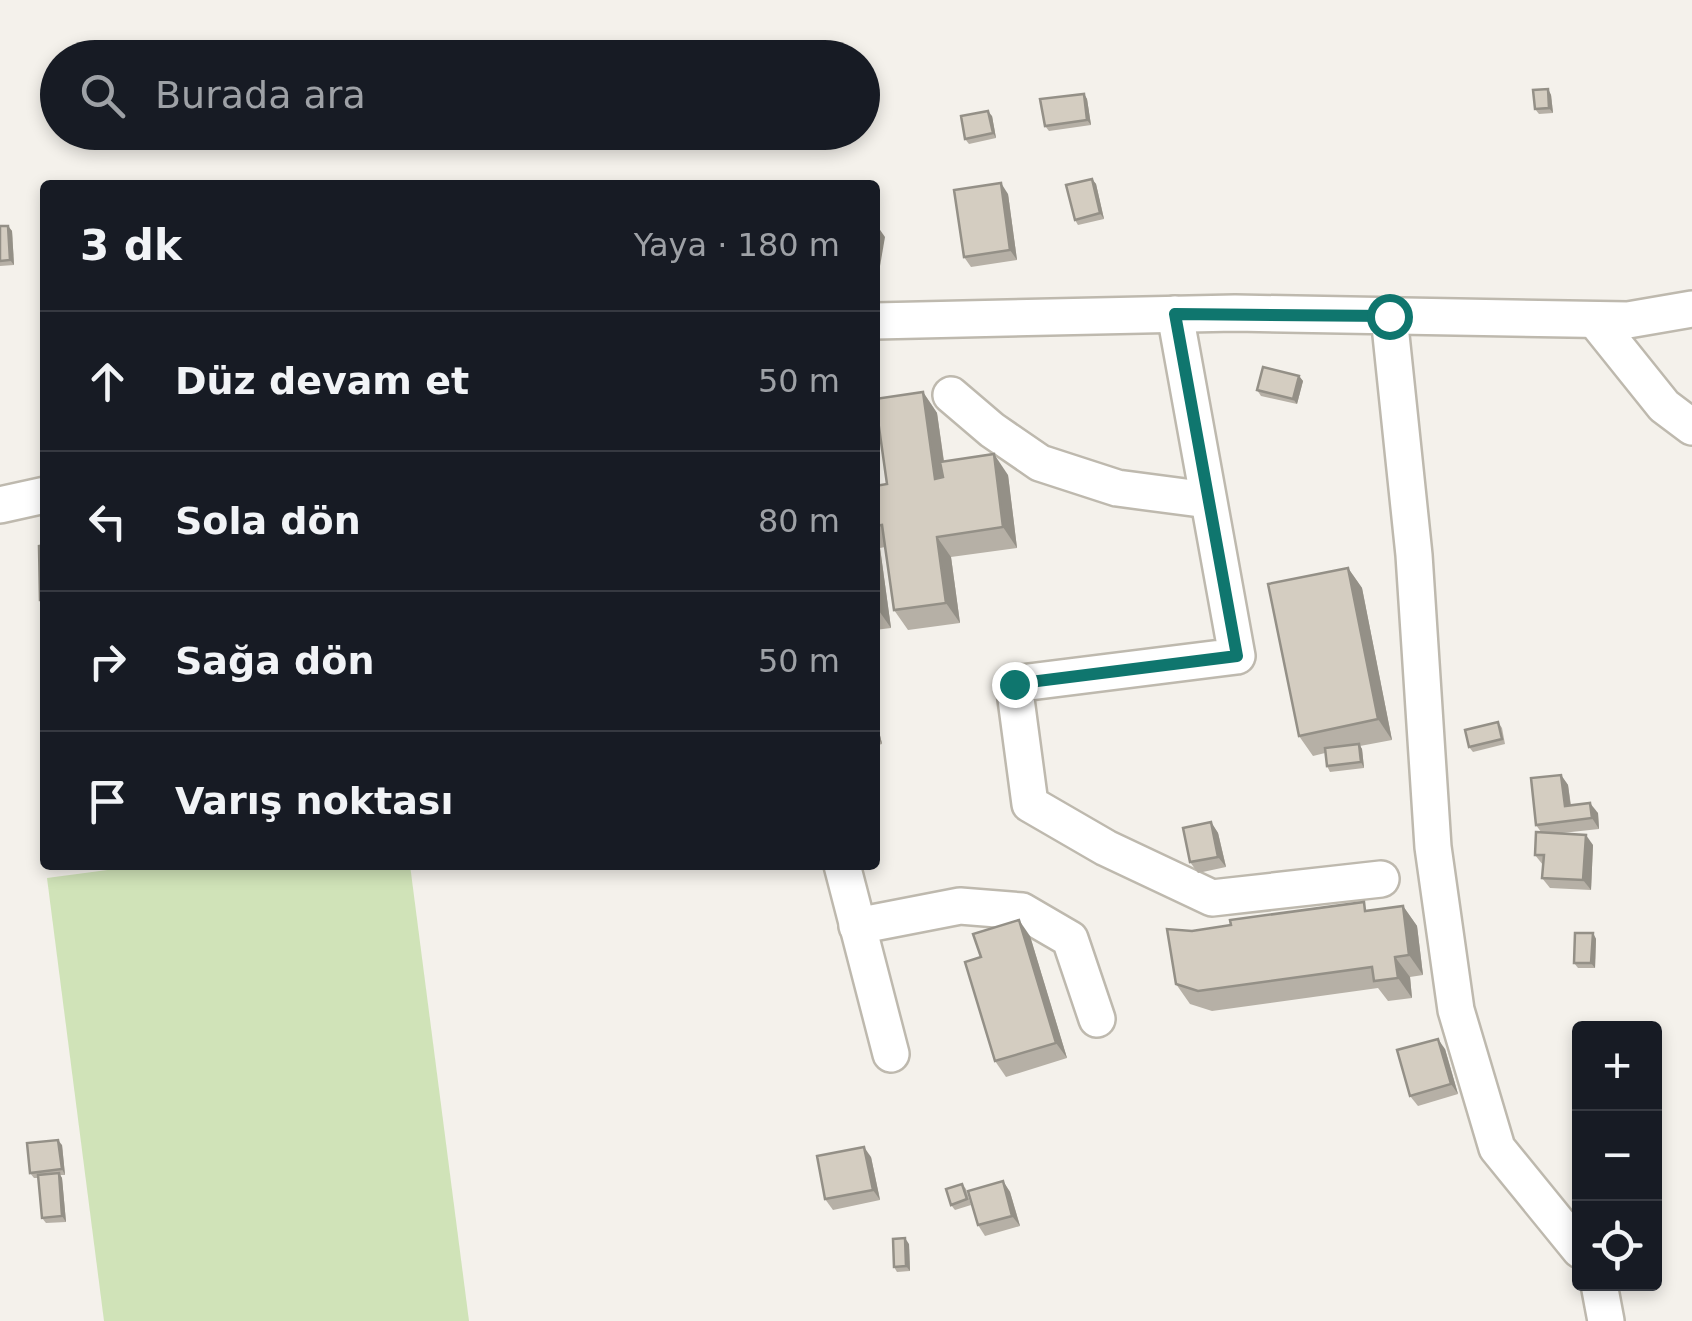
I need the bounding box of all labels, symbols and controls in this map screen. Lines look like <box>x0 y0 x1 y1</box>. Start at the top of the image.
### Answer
search box <box>40 40 880 150</box>
icon: search <box>75 68 130 123</box>
text: Burada ara <box>155 73 366 117</box>
text: 3 dk <box>80 221 182 270</box>
text: Yaya · 180 m <box>634 226 840 264</box>
route start <box>1367 294 1413 340</box>
icon: ahead <box>80 354 135 409</box>
text: Düz devam et <box>175 359 469 403</box>
text: 50 m <box>758 362 840 400</box>
icon: left <box>80 494 135 549</box>
text: Sola dön <box>175 499 361 543</box>
text: 80 m <box>758 502 840 540</box>
icon: right <box>80 634 135 689</box>
text: Sağa dön <box>175 639 374 683</box>
text: 50 m <box>758 642 840 680</box>
route end <box>992 662 1038 708</box>
icon: arrive <box>80 774 135 829</box>
text: Varış noktası <box>175 779 453 823</box>
map controls <box>1572 1021 1662 1291</box>
button: + <box>1572 1021 1662 1111</box>
button: − <box>1572 1111 1662 1201</box>
button: locate <box>1572 1201 1662 1291</box>

